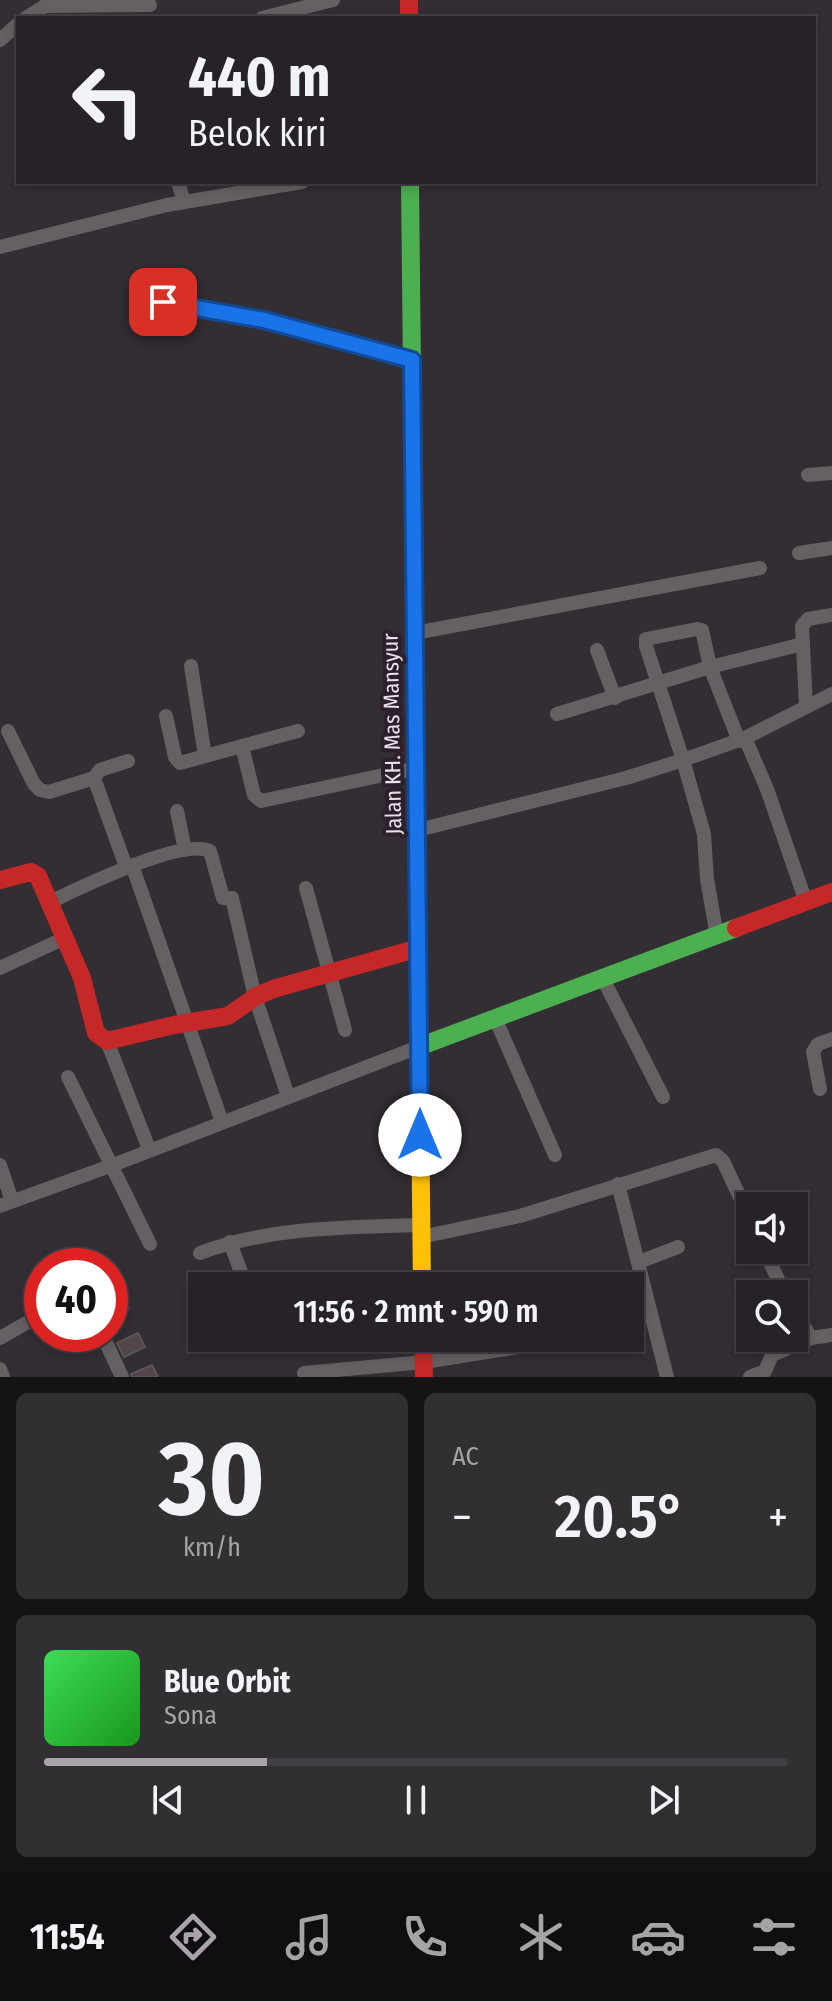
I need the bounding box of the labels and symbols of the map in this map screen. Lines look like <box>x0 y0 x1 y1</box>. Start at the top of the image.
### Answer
pin <box>129 268 197 336</box>
street label: Jalan KH. Mas Mansyur <box>377 633 407 835</box>
position arrow <box>378 1093 462 1177</box>
speed limit sign: 40 <box>24 1248 128 1352</box>

